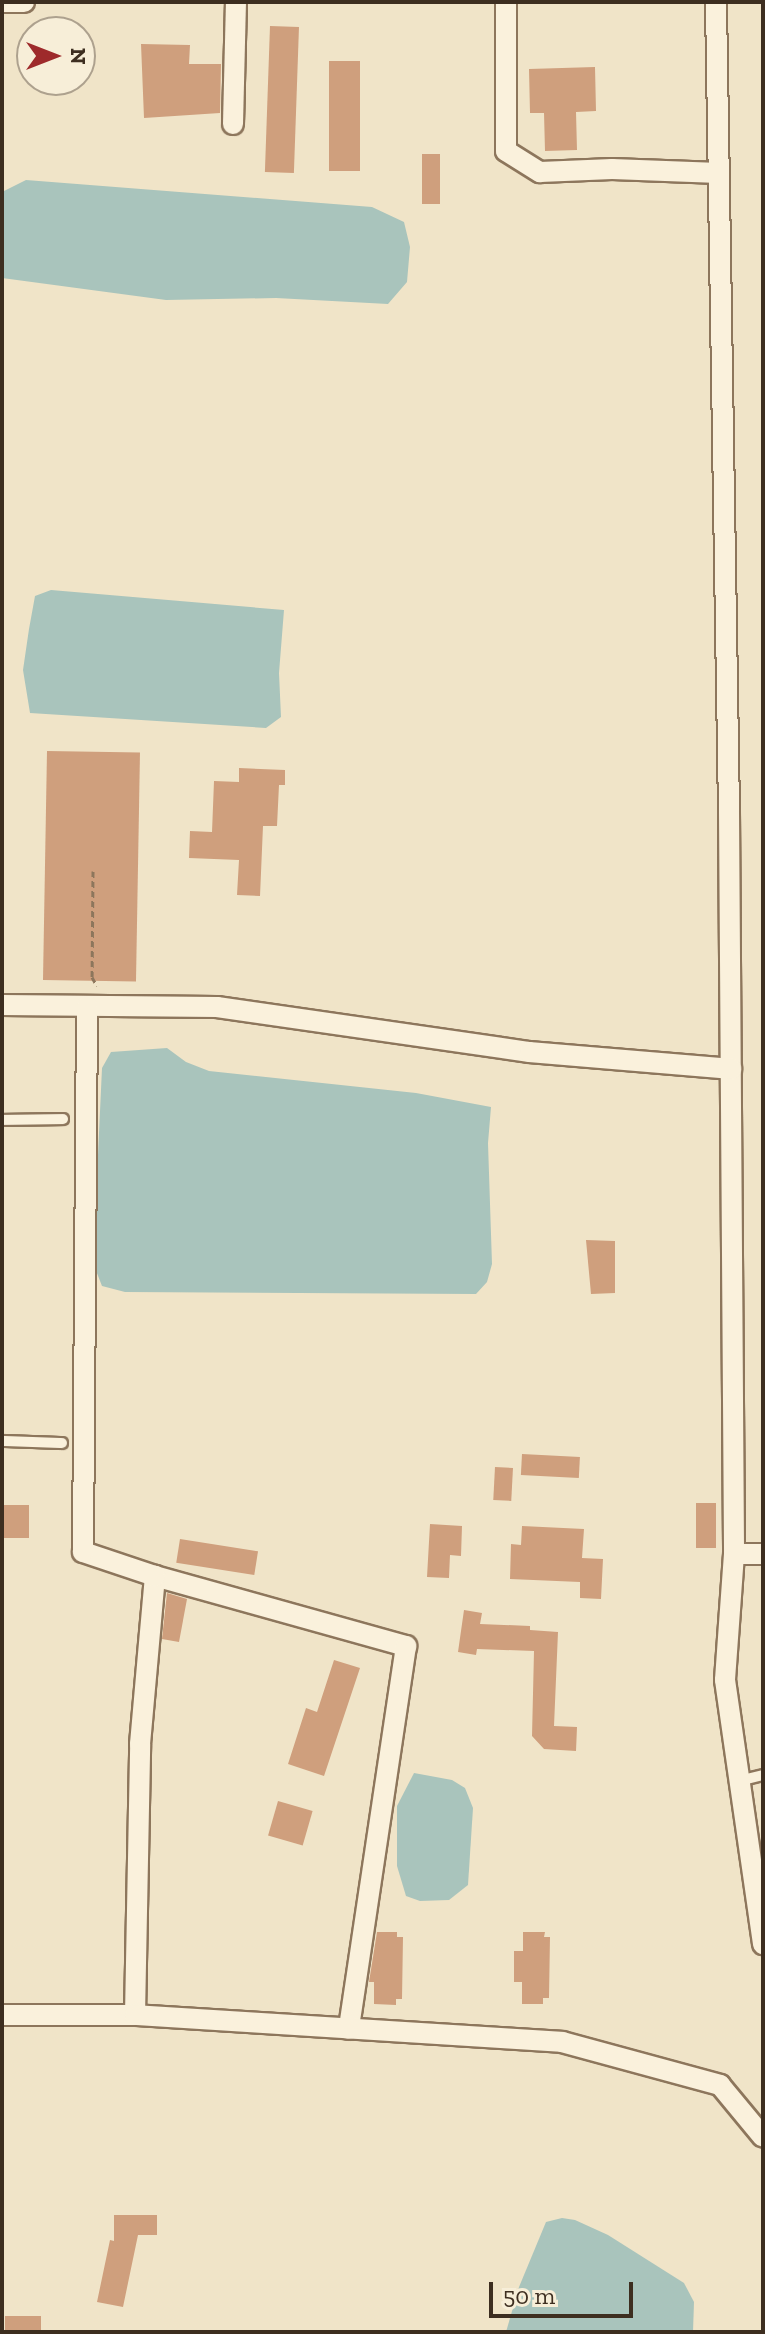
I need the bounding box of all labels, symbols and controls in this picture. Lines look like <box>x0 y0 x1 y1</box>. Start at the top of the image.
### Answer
north arrow <box>16 16 96 96</box>
text: N <box>65 48 92 64</box>
scale bar <box>493 2266 637 2316</box>
text: 50 m <box>503 2281 555 2310</box>

